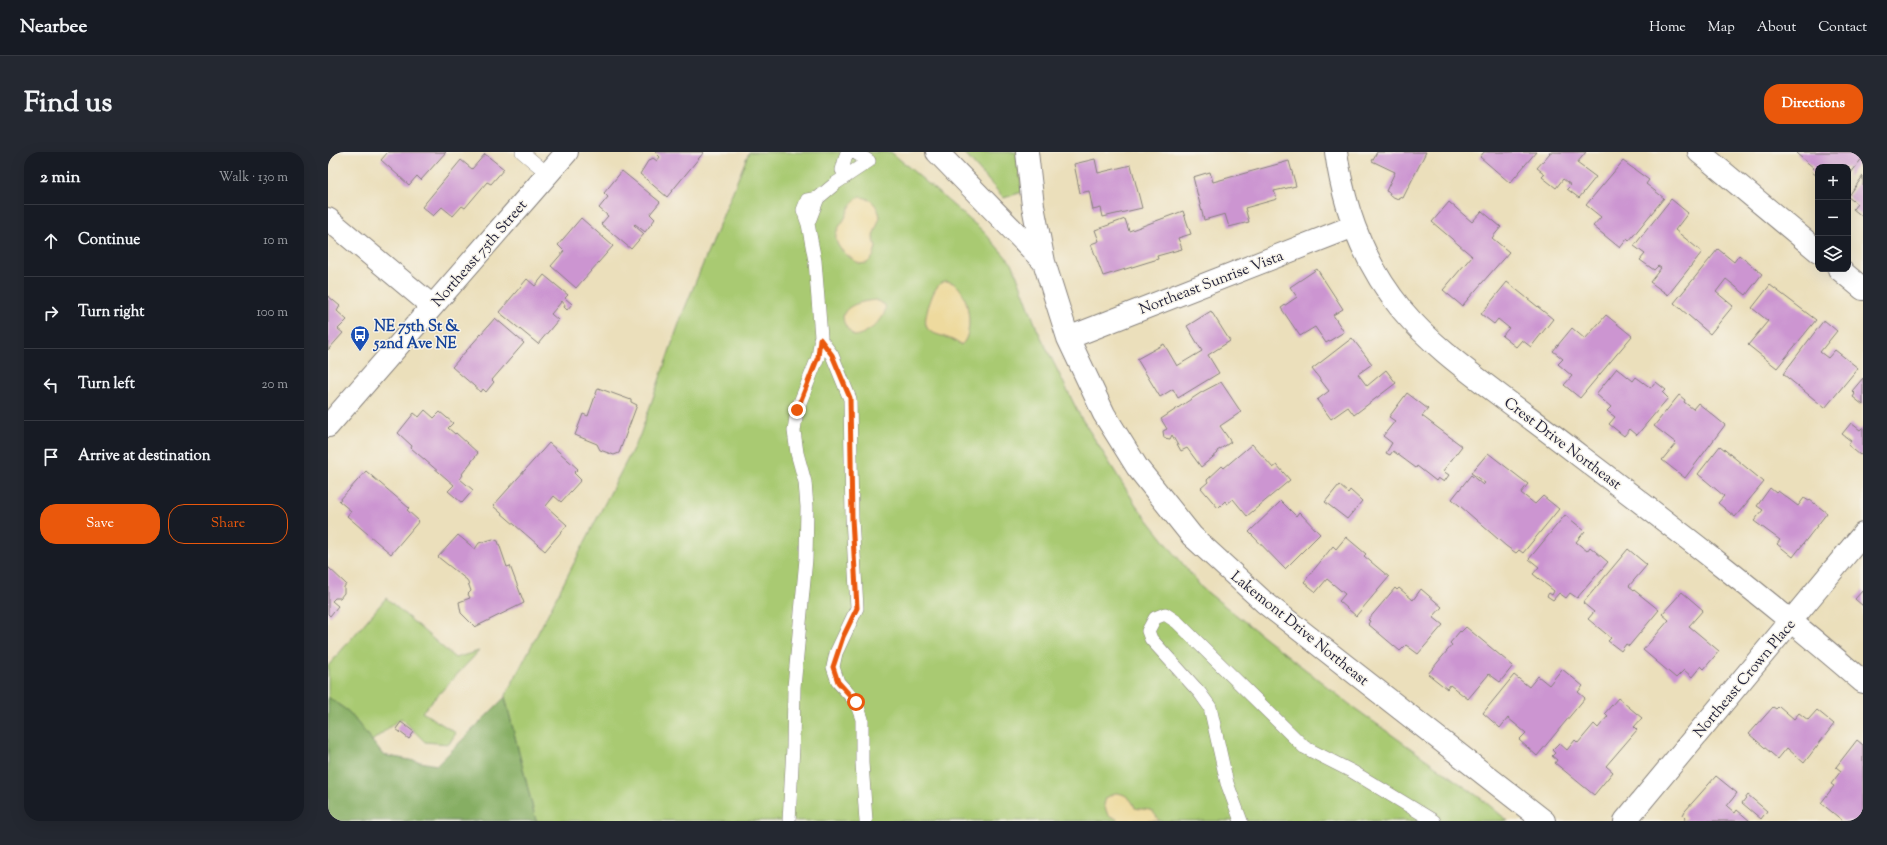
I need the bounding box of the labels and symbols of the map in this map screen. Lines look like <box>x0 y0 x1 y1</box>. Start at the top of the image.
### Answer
street label: Northeast 75th Street <box>428 196 533 312</box>
street label: Northeast Sunrise Vista <box>1136 246 1287 321</box>
place label: NE 75th St & 52nd Ave NE <box>373 317 460 355</box>
bus stop icon: NE 75th St & 52nd Ave NE <box>349 324 371 352</box>
street label: Crest Drive Northeast <box>1499 393 1625 495</box>
route end <box>788 401 806 419</box>
street label: Lakemont Drive Northeast <box>1226 567 1372 691</box>
street label: Northeast Crown Place <box>1689 615 1801 743</box>
route start <box>847 693 865 711</box>

